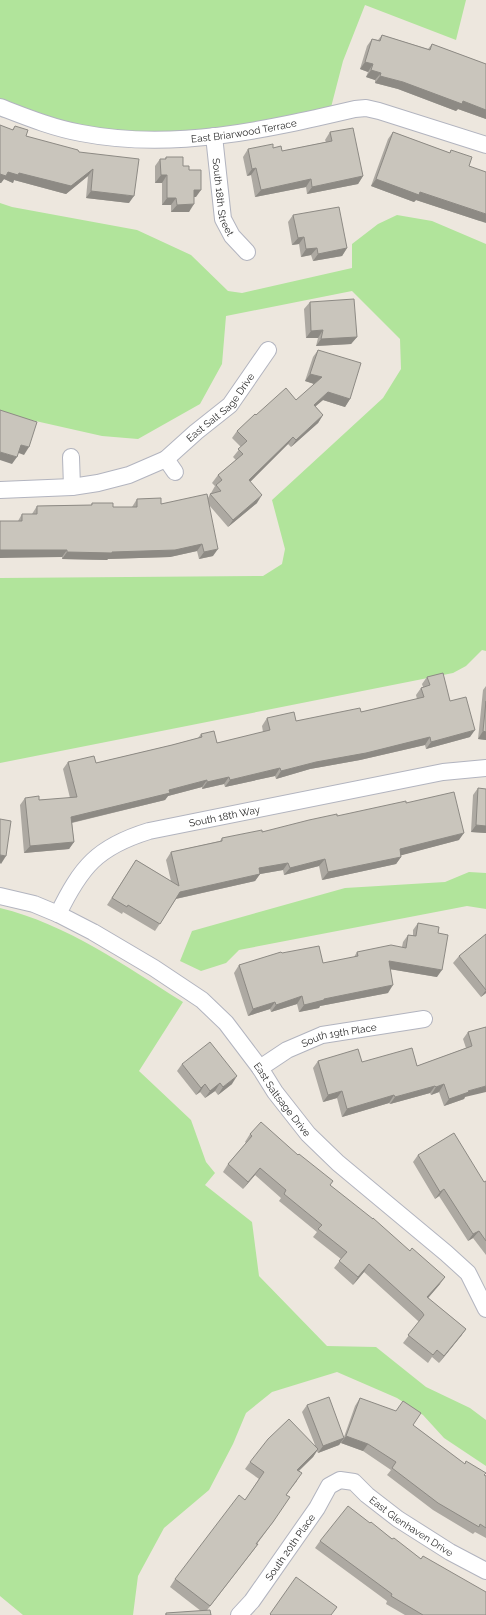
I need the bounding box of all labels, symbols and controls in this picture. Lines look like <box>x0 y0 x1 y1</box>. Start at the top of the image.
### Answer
street label: East Briarwood Terrace <box>191 117 298 144</box>
street label: South 18th Street <box>211 158 237 238</box>
street label: East Salt Sage Drive <box>184 371 256 444</box>
street label: South 18th Way <box>188 803 261 828</box>
street label: South 19th Place <box>299 1021 377 1049</box>
street label: East Saltsage Drive <box>252 1060 313 1138</box>
street label: East Glenhaven Drive <box>368 1494 455 1558</box>
street label: South 20th Place <box>263 1512 317 1582</box>

